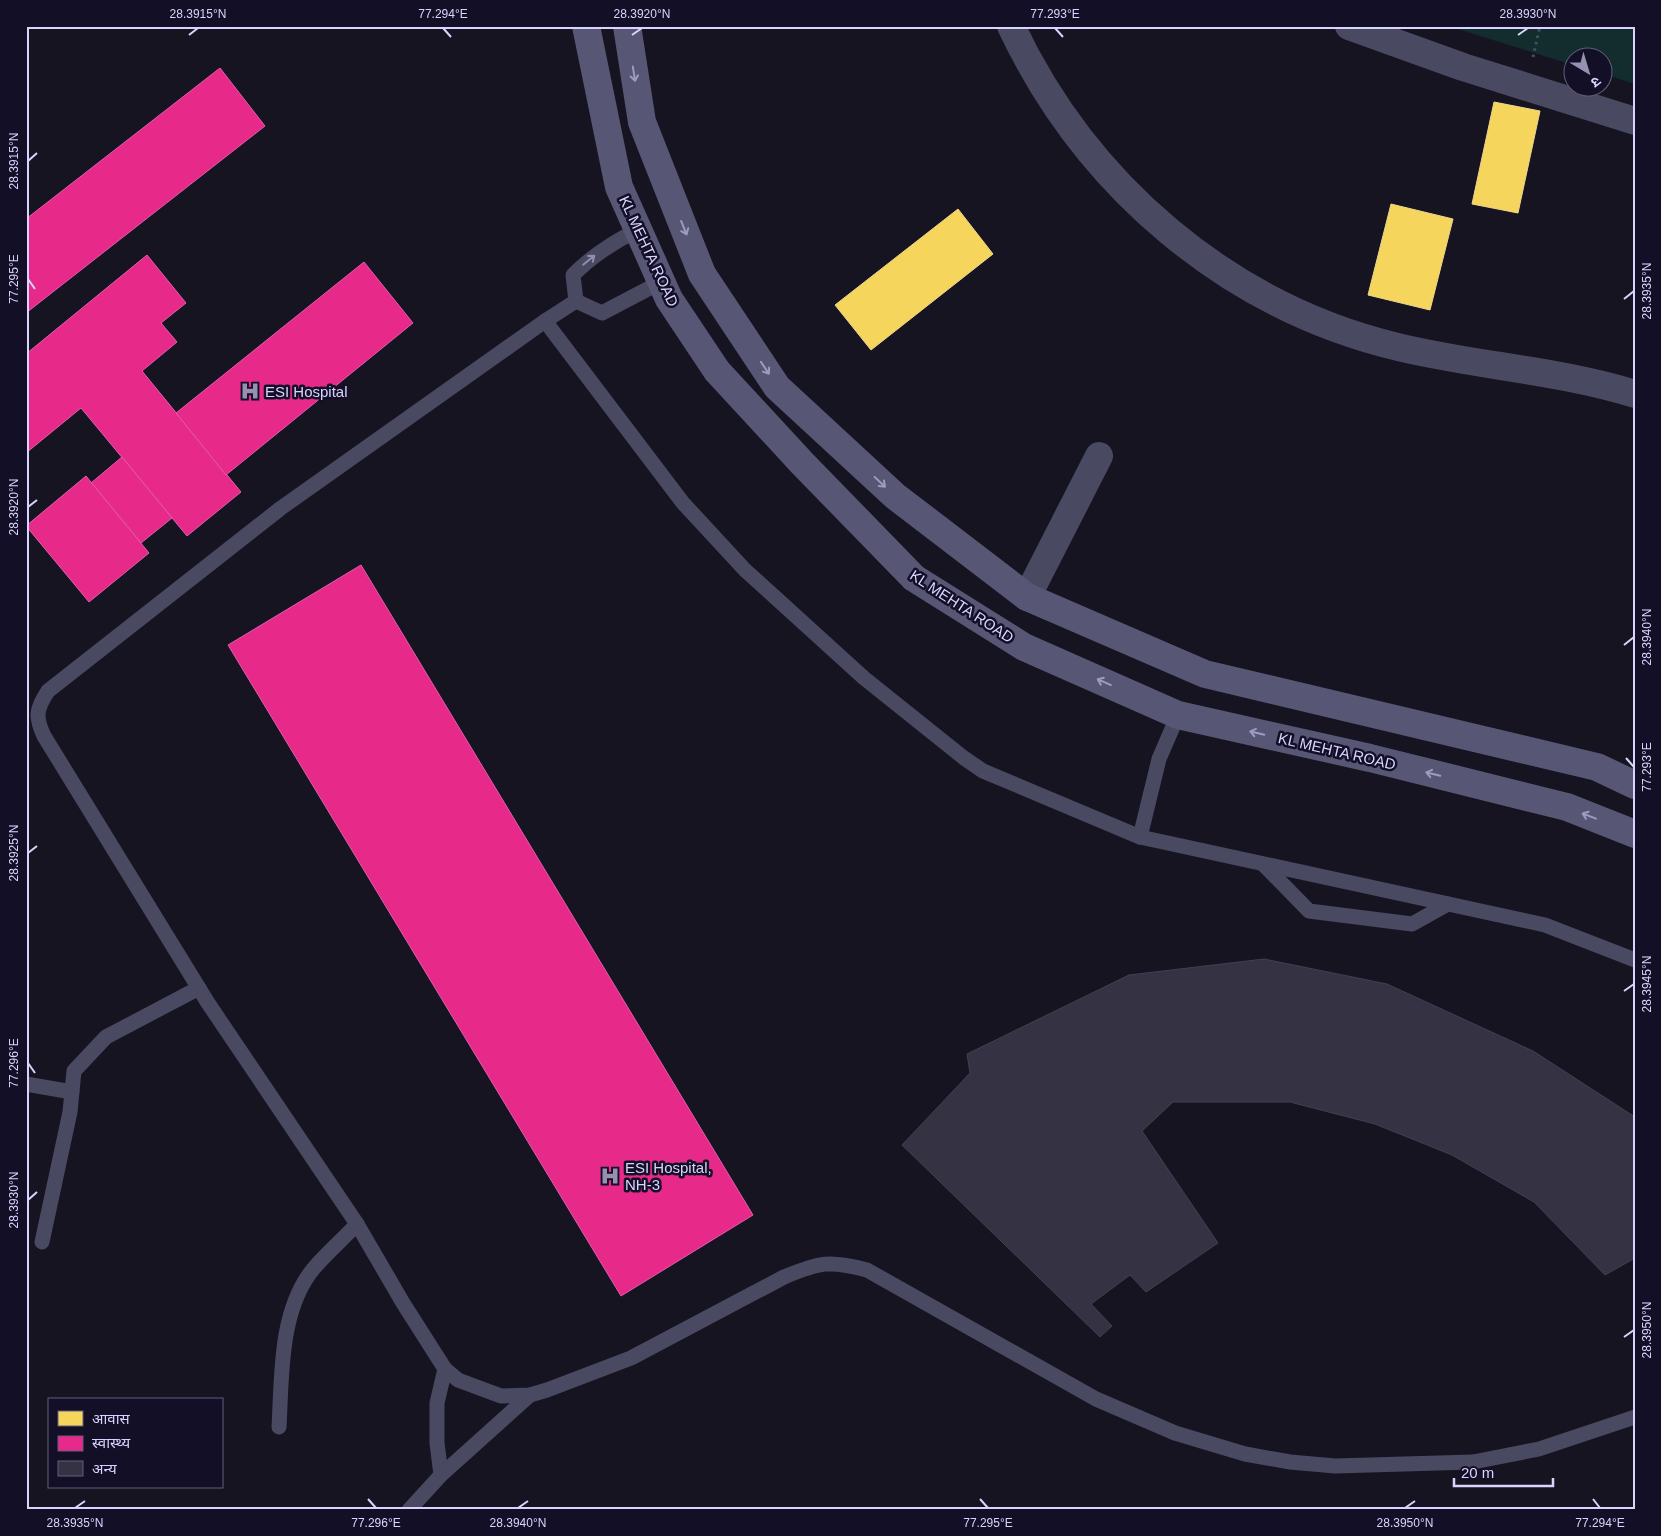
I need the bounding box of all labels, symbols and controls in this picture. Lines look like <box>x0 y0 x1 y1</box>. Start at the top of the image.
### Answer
text: 28.3915°N <box>170 7 226 21</box>
text: 77.294°E <box>418 7 468 21</box>
text: 28.3920°N <box>614 7 670 21</box>
text: 77.293°E <box>1030 7 1080 21</box>
text: 28.3930°N <box>1500 7 1556 21</box>
north arrow <box>1564 48 1614 98</box>
one-way arrow <box>630 66 640 82</box>
text: उ <box>1587 73 1604 92</box>
text: 28.3915°N <box>7 133 21 189</box>
street label: KL MEHTA ROAD <box>616 193 682 309</box>
one-way arrow <box>680 220 689 235</box>
text: 77.295°E <box>7 254 21 304</box>
one-way arrow <box>583 255 596 266</box>
text: 28.3935°N <box>1640 263 1654 319</box>
one-way arrow <box>760 361 770 375</box>
hospital icon: ESI Hospital <box>239 380 261 402</box>
place label: ESI Hospital <box>265 383 348 400</box>
one-way arrow <box>874 476 886 488</box>
text: 28.3920°N <box>7 479 21 535</box>
street label: KL MEHTA ROAD <box>907 566 1017 646</box>
text: 28.3940°N <box>1640 609 1654 665</box>
one-way arrow <box>1097 677 1112 687</box>
one-way arrow <box>1250 728 1266 737</box>
street label: KL MEHTA ROAD <box>1277 729 1398 773</box>
text: 77.293°E <box>1640 742 1654 792</box>
one-way arrow <box>1425 769 1441 778</box>
one-way arrow <box>1582 811 1598 820</box>
text: 28.3925°N <box>7 825 21 881</box>
text: 28.3945°N <box>1640 956 1654 1012</box>
text: 77.296°E <box>7 1038 21 1088</box>
place label: ESI Hospital, NH-3 <box>625 1159 712 1193</box>
hospital icon: ESI Hospital, NH-3 <box>599 1165 621 1187</box>
text: 28.3930°N <box>7 1172 21 1228</box>
text: 28.3950°N <box>1640 1302 1654 1358</box>
legend <box>48 1398 222 1488</box>
text: आवास <box>92 1410 131 1427</box>
text: स्वास्थ्य <box>92 1434 130 1451</box>
scale bar <box>1454 1456 1552 1488</box>
text: अन्य <box>92 1460 117 1477</box>
text: 20 m <box>1461 1464 1494 1481</box>
text: 28.3935°N <box>47 1516 103 1530</box>
text: 77.296°E <box>351 1516 401 1530</box>
text: 28.3940°N <box>490 1516 546 1530</box>
text: 77.295°E <box>963 1516 1013 1530</box>
text: 28.3950°N <box>1377 1516 1433 1530</box>
text: 77.294°E <box>1575 1516 1625 1530</box>

